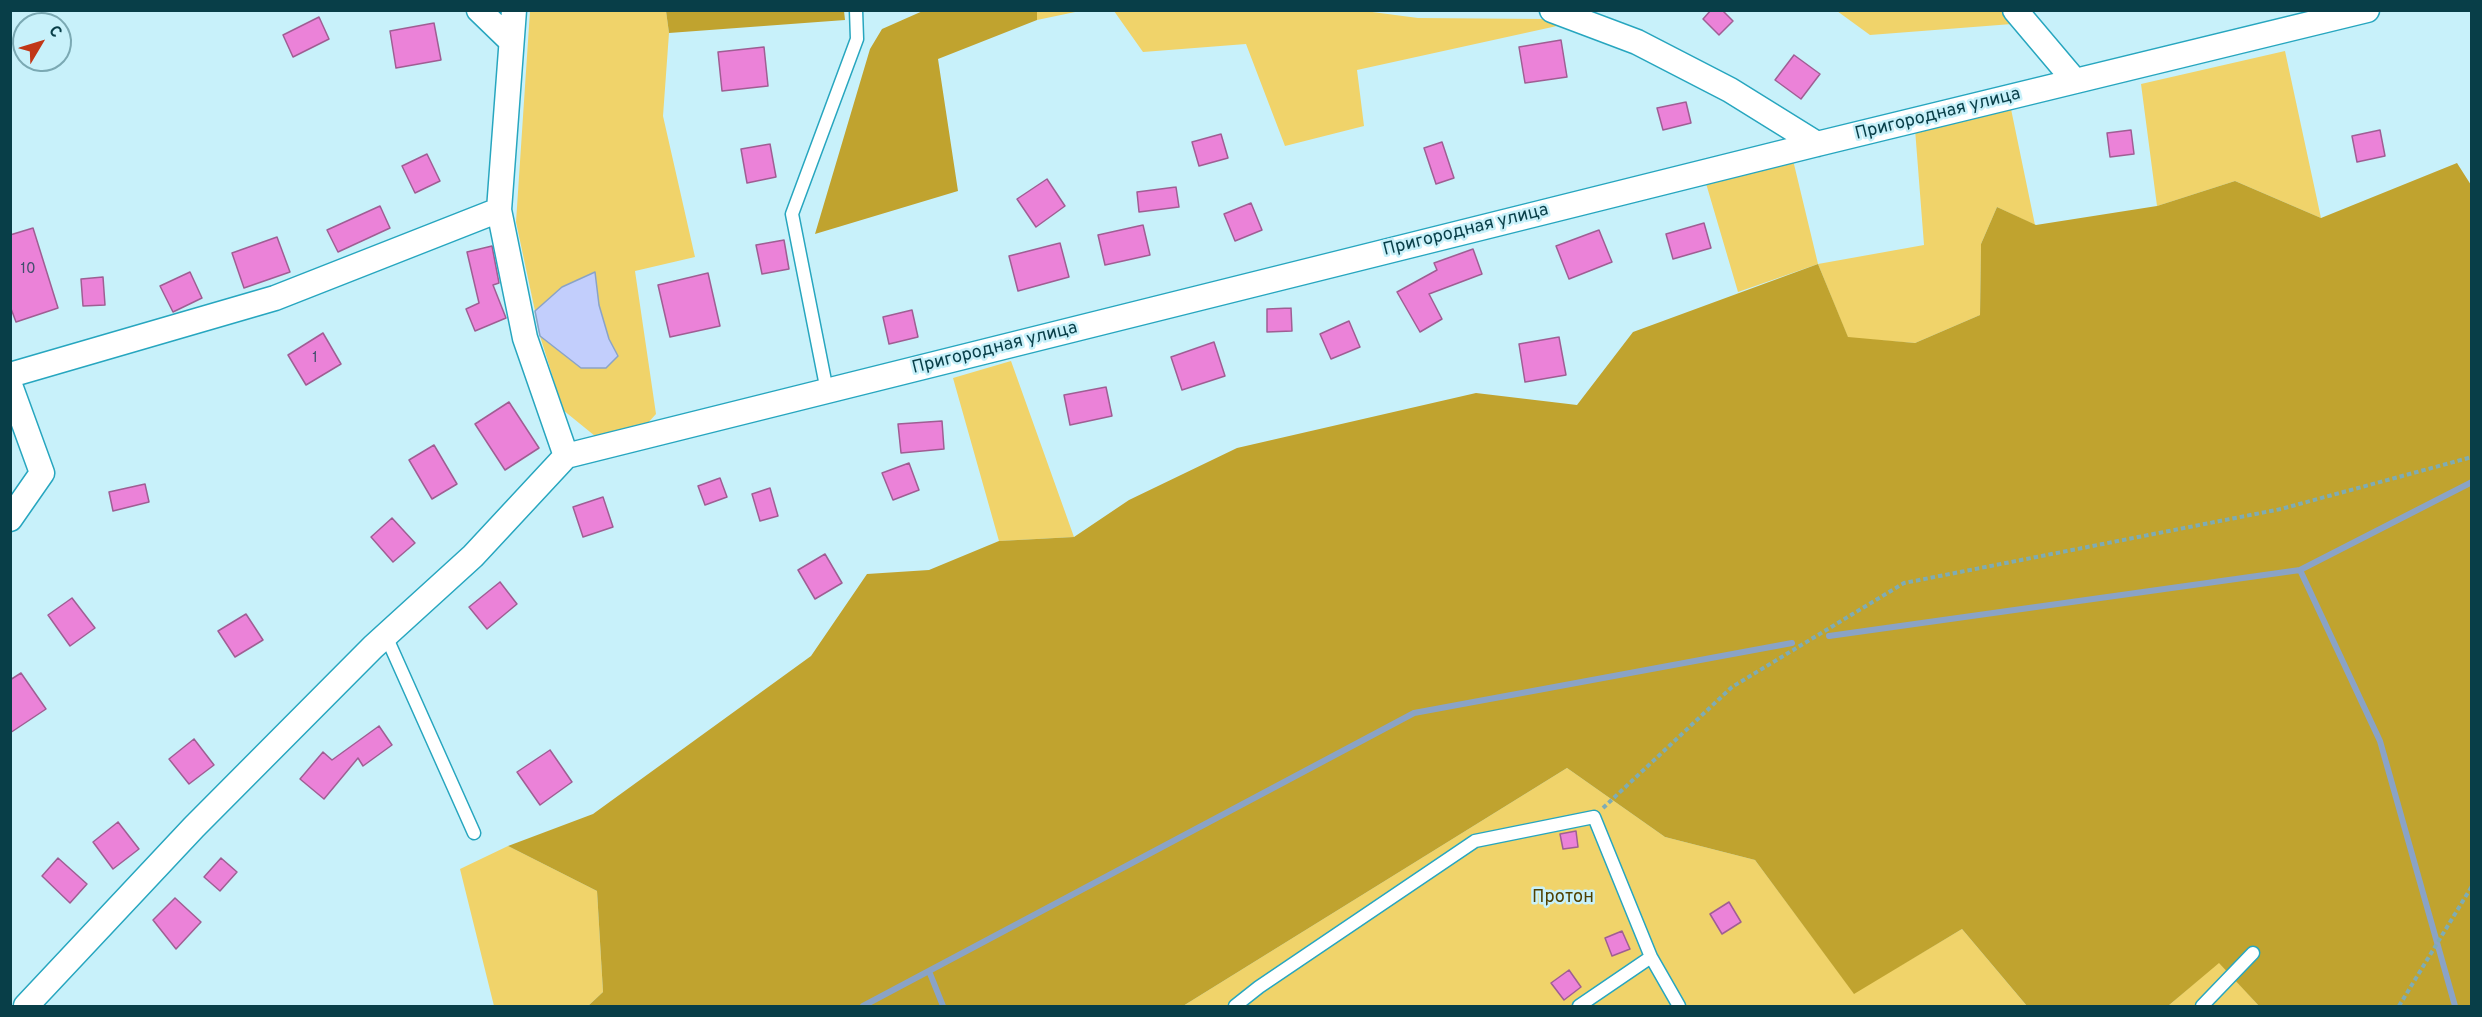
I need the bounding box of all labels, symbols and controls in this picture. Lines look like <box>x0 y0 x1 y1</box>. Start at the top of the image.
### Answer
north arrow <box>12 12 72 72</box>
text: С <box>44 22 66 42</box>
street label: Пригородная улица <box>1853 84 2023 146</box>
street label: Пригородная улица <box>1381 200 1551 262</box>
house number: 10 <box>20 261 36 279</box>
street label: Пригородная улица <box>910 318 1080 380</box>
house number: 1 <box>312 350 318 368</box>
park label: Протон <box>1532 887 1594 909</box>

